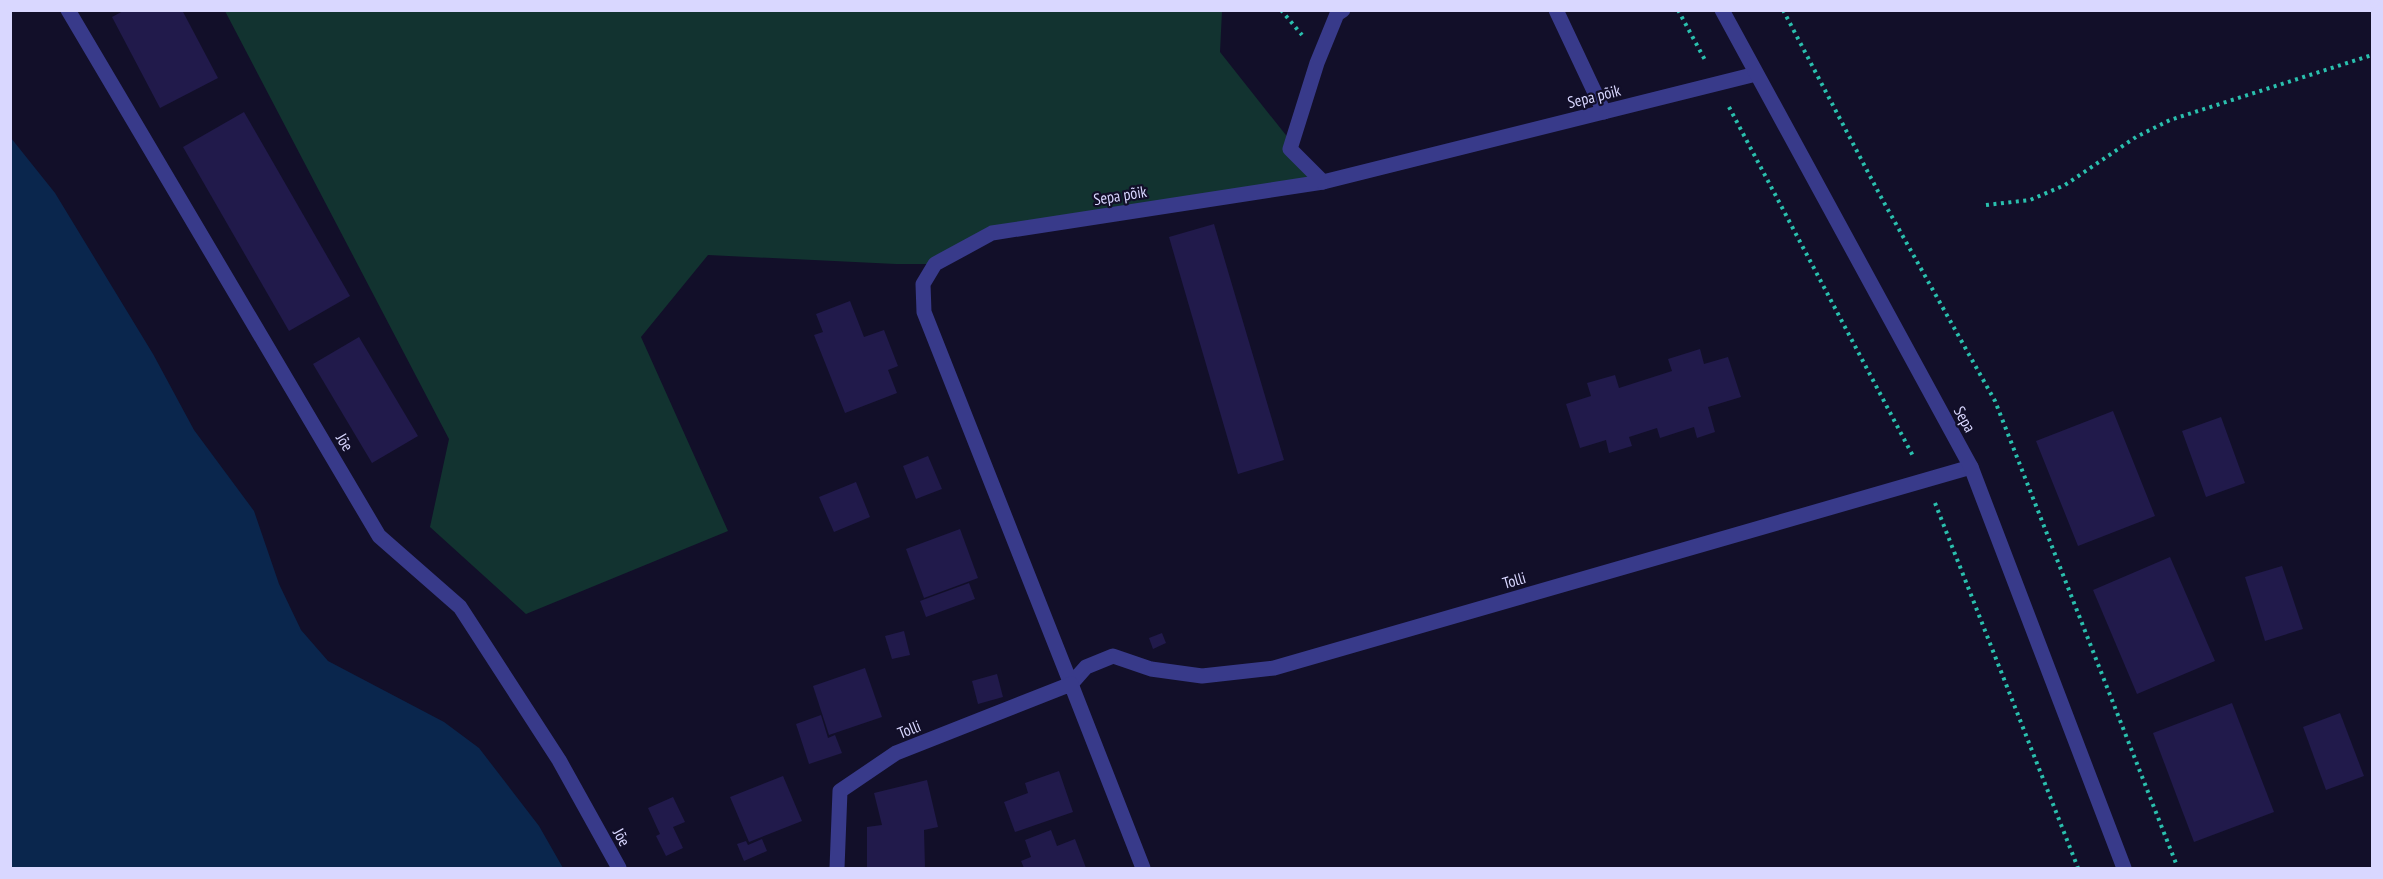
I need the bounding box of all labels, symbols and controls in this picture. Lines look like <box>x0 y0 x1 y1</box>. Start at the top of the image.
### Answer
street label: Sepa põik <box>1565 80 1623 112</box>
street label: Sepa põik <box>1092 181 1149 209</box>
street label: Sepa <box>1950 402 1980 436</box>
street label: Jõe <box>331 429 358 455</box>
street label: Tolli <box>1500 567 1528 593</box>
street label: Tolli <box>894 715 924 743</box>
street label: Jõe <box>609 824 635 849</box>

